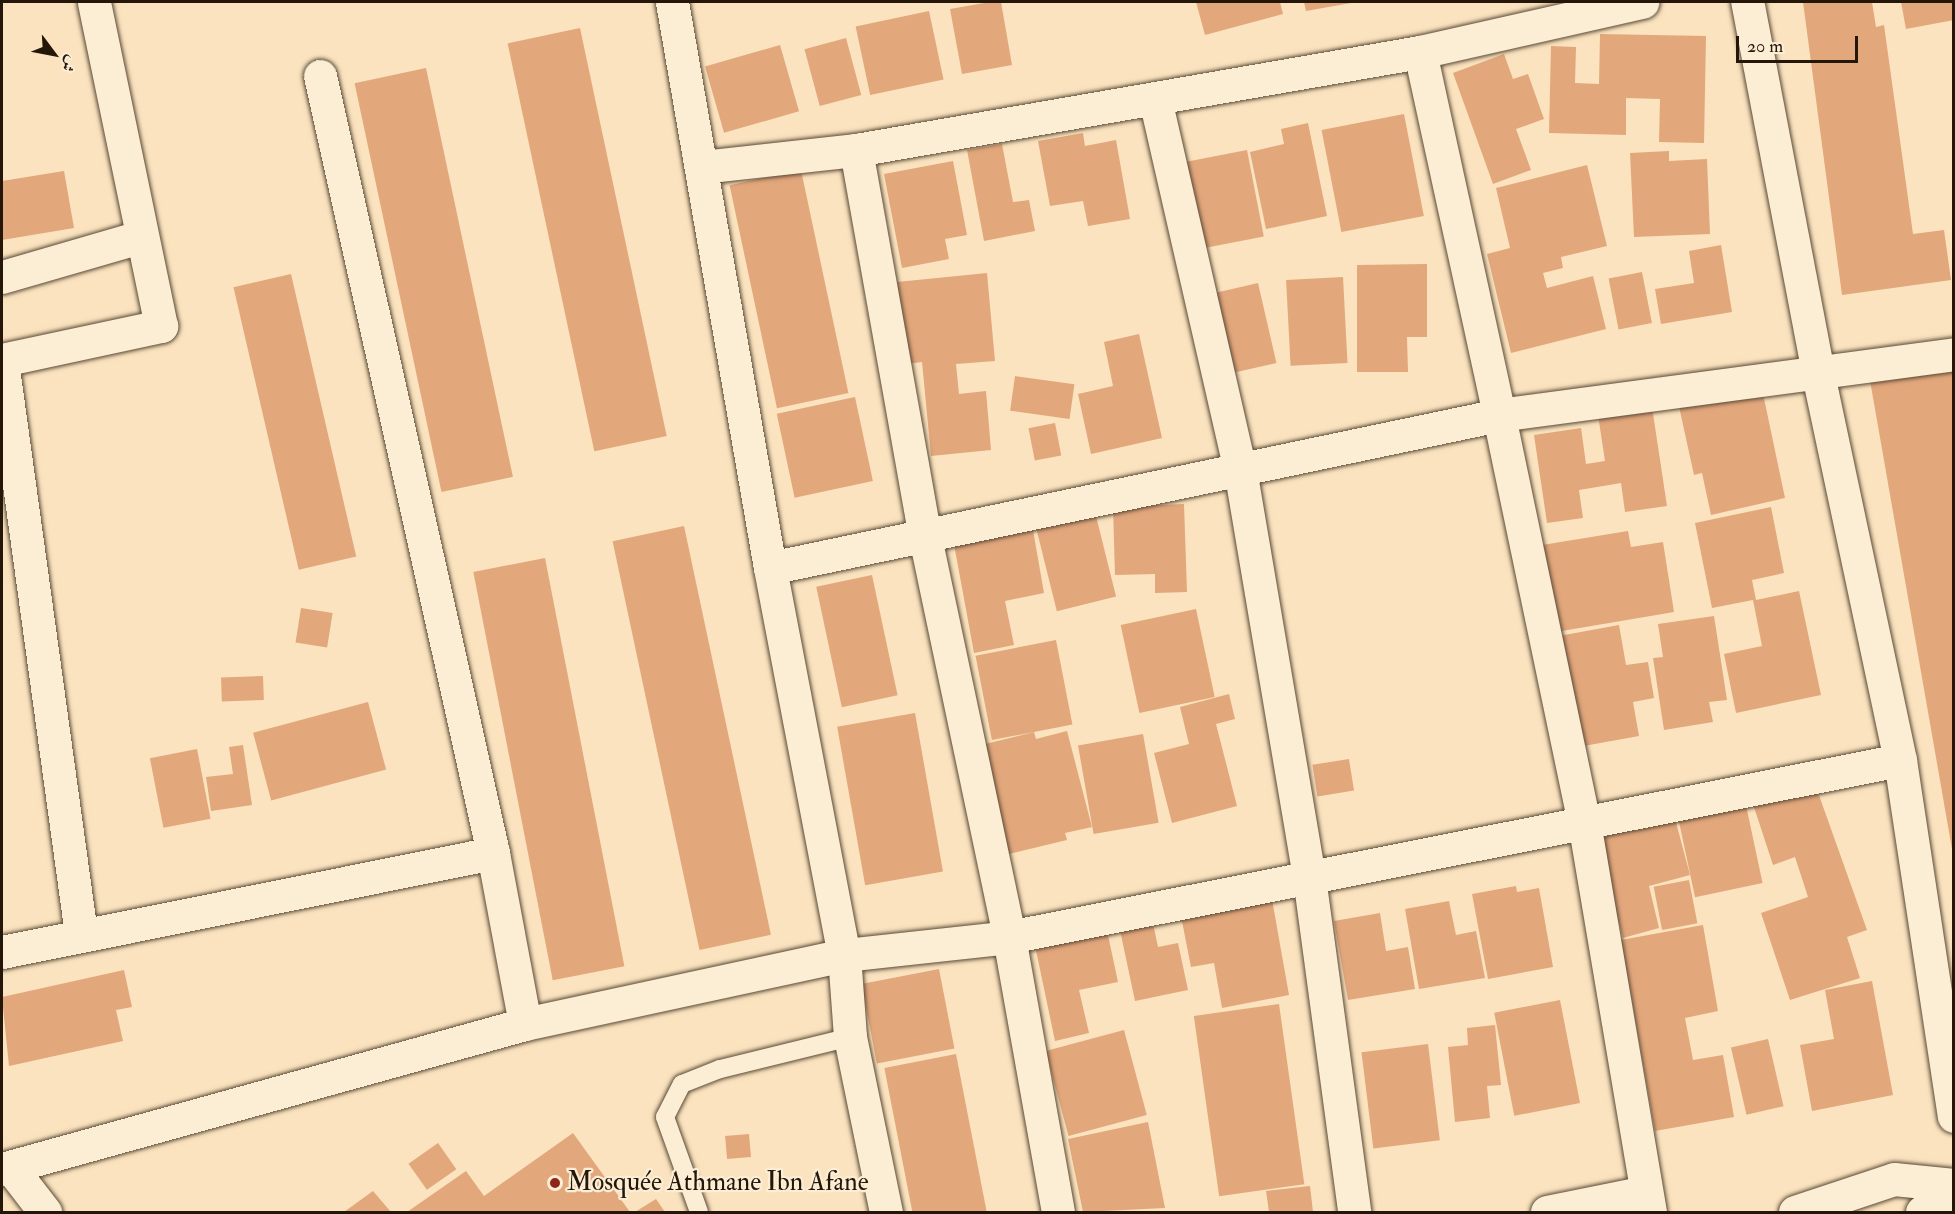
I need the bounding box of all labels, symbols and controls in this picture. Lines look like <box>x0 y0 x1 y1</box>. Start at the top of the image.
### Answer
north arrow <box>24 24 84 84</box>
scale bar <box>1739 24 1860 62</box>
text: 20 m <box>1747 35 1783 58</box>
text: ش <box>57 52 82 76</box>
place label: Mosquée Athmane Ibn Afane <box>567 1167 869 1199</box>
marker: Mosquée Athmane Ibn Afane <box>548 1176 562 1190</box>

